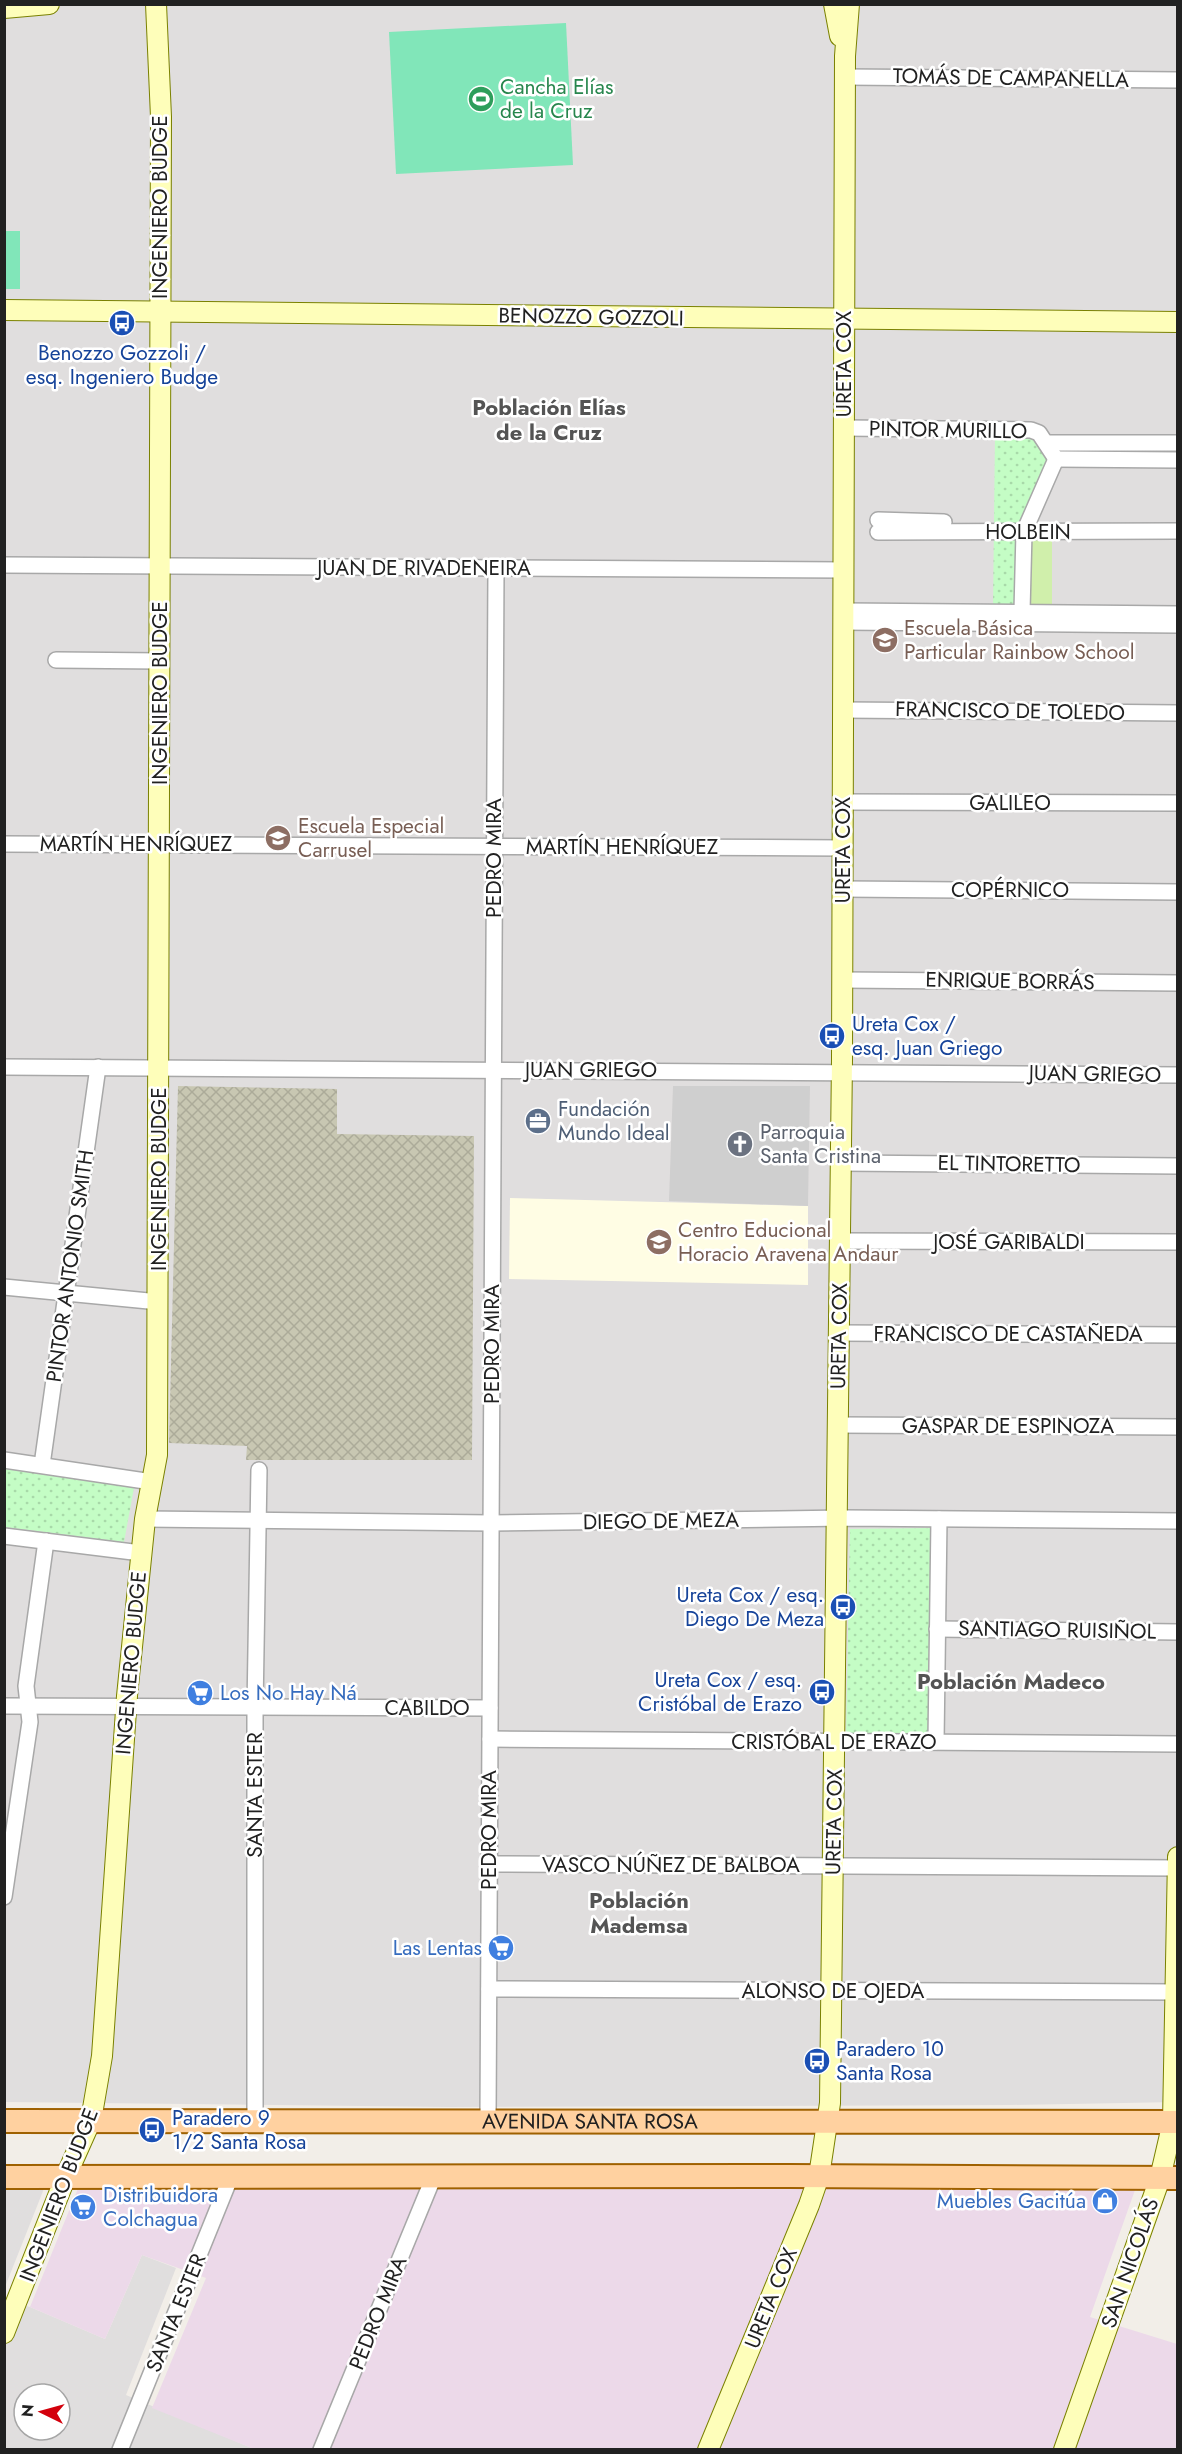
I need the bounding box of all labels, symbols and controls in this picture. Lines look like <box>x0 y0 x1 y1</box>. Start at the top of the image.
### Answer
street label: TOMÁS DE CAMPANELLA <box>893 61 1129 95</box>
place label: Cancha Elías de la Cruz <box>500 72 613 126</box>
sports icon: Cancha Elías de la Cruz <box>466 84 496 114</box>
street label: INGENIERO BUDGE <box>145 115 175 299</box>
street label: BENOZZO GOZZOLI <box>498 300 684 334</box>
bus stop icon: Benozzo Gozzoli / esq. Ingeniero Budge <box>107 308 137 338</box>
street label: URETA COX <box>829 311 859 417</box>
place label: Benozzo Gozzoli / esq. Ingeniero Budge <box>26 338 218 392</box>
district label: Población Elías de la Cruz <box>472 391 626 448</box>
street label: PINTOR MURILLO <box>869 414 1027 446</box>
street label: HOLBEIN <box>985 517 1071 547</box>
street label: JUAN DE RIVADENEIRA <box>314 553 531 583</box>
street label: INGENIERO BUDGE <box>145 601 175 785</box>
place label: Escuela Básica Particular Rainbow School <box>904 613 1135 667</box>
school or university icon: Escuela Básica Particular Rainbow School <box>870 625 900 655</box>
street label: FRANCISCO DE TOLEDO <box>895 694 1125 728</box>
street label: GALILEO <box>969 788 1051 818</box>
street label: URETA COX <box>828 797 858 903</box>
street label: PEDRO MIRA <box>479 798 509 918</box>
place label: Escuela Especial Carrusel <box>298 811 444 865</box>
school or university icon: Escuela Especial Carrusel <box>263 823 293 853</box>
street label: MARTÍN HENRÍQUEZ <box>40 829 233 859</box>
street label: MARTÍN HENRÍQUEZ <box>526 832 719 862</box>
street label: COPÉRNICO <box>951 875 1069 905</box>
street label: ENRIQUE BORRÁS <box>925 965 1095 997</box>
place label: Ureta Cox / esq. Juan Griego <box>852 1009 1003 1063</box>
bus stop icon: Ureta Cox / esq. Juan Griego <box>817 1021 847 1051</box>
street label: JUAN GRIEGO <box>522 1055 657 1085</box>
street label: JUAN GRIEGO <box>1026 1058 1161 1090</box>
street label: INGENIERO BUDGE <box>144 1087 174 1271</box>
place label: Fundación Mundo Ideal <box>558 1094 670 1148</box>
office icon: Fundación Mundo Ideal <box>523 1106 553 1136</box>
place label: Parroquia Santa Cristina <box>760 1117 881 1171</box>
church icon: Parroquia Santa Cristina <box>725 1129 755 1159</box>
street label: PINTOR ANTONIO SMITH <box>39 1148 101 1384</box>
street label: EL TINTORETTO <box>937 1148 1081 1180</box>
place label: Centro Educional Horacio Aravena Andaur <box>678 1215 899 1269</box>
school or university icon: Centro Educional Horacio Aravena Andaur <box>644 1227 674 1257</box>
street label: JOSÉ GARIBALDI <box>930 1227 1085 1257</box>
street label: URETA COX <box>823 1282 855 1389</box>
street label: PEDRO MIRA <box>477 1284 507 1404</box>
street label: FRANCISCO DE CASTAÑEDA <box>873 1319 1143 1349</box>
street label: GASPAR DE ESPINOZA <box>902 1411 1114 1441</box>
street label: DIEGO DE MEZA <box>583 1505 739 1537</box>
street label: INGENIERO BUDGE <box>108 1570 154 1756</box>
place label: Ureta Cox / esq. Diego De Meza <box>676 1580 824 1634</box>
bus stop icon: Ureta Cox / esq. Diego De Meza <box>828 1592 858 1622</box>
street label: SANTIAGO RUISIÑOL <box>958 1613 1157 1647</box>
place label: Ureta Cox / esq. Cristóbal de Erazo <box>638 1665 802 1719</box>
district label: Población Madeco <box>917 1665 1105 1697</box>
bus stop icon: Ureta Cox / esq. Cristóbal de Erazo <box>807 1677 837 1707</box>
supermarket icon: Los No Hay Ná <box>185 1678 215 1708</box>
place label: Los No Hay Ná <box>220 1678 357 1708</box>
street label: CABILDO <box>384 1693 470 1723</box>
street label: CRISTÓBAL DE ERAZO <box>731 1727 937 1757</box>
street label: SANTA ESTER <box>240 1732 270 1858</box>
street label: URETA COX <box>818 1768 850 1875</box>
street label: PEDRO MIRA <box>474 1770 504 1890</box>
street label: VASCO NÚÑEZ DE BALBOA <box>542 1850 800 1880</box>
district label: Población Mademsa <box>589 1884 689 1941</box>
place label: Las Lentas <box>393 1933 482 1963</box>
supermarket icon: Las Lentas <box>486 1933 516 1963</box>
street label: ALONSO DE OJEDA <box>742 1976 925 2006</box>
place label: Paradero 10 Santa Rosa <box>836 2034 944 2088</box>
bus stop icon: Paradero 10 Santa Rosa <box>802 2046 832 2076</box>
place label: Paradero 9 1/2 Santa Rosa <box>172 2103 306 2157</box>
street label: INGENIERO BUDGE <box>12 2104 106 2286</box>
street label: AVENIDA SANTA ROSA <box>482 2106 698 2137</box>
bus stop icon: Paradero 9 1/2 Santa Rosa <box>137 2115 167 2145</box>
place label: Distribuidora Colchagua <box>103 2180 218 2234</box>
place label: Muebles Gacitúa <box>937 2186 1086 2216</box>
shop icon: Muebles Gacitúa <box>1090 2186 1120 2216</box>
supermarket icon: Distribuidora Colchagua <box>68 2192 98 2222</box>
street label: SAN NICOLÁS <box>1094 2194 1166 2332</box>
street label: URETA COX <box>737 2243 805 2353</box>
street label: SANTA ESTER <box>139 2249 214 2377</box>
street label: PEDRO MIRA <box>342 2252 414 2374</box>
north arrow <box>12 2382 72 2442</box>
text: N <box>16 2403 40 2418</box>

